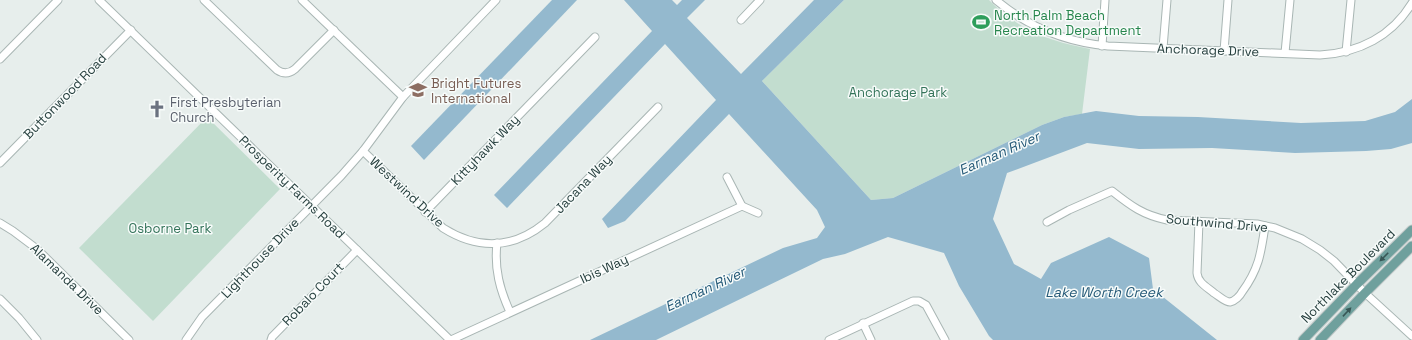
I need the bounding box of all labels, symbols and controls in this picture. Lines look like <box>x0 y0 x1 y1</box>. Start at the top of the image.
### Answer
place label: North Palm Beach Recreation Department <box>994 7 1141 39</box>
sports icon: North Palm Beach Recreation Department <box>971 12 991 32</box>
street label: Anchorage Drive <box>1157 40 1259 60</box>
street label: Buttonwood Road <box>20 50 110 142</box>
place label: Bright Futures International <box>431 75 521 107</box>
school or university icon: Bright Futures International <box>408 80 428 100</box>
park label: Anchorage Park <box>849 84 947 101</box>
place label: First Presbyterian Church <box>170 94 281 126</box>
church icon: First Presbyterian Church <box>147 99 167 119</box>
street label: Kittyhawk Way <box>447 111 523 189</box>
water label: Earman River <box>956 126 1044 179</box>
street label: Prosperity Farms Road <box>235 132 349 242</box>
street label: Jacana Way <box>551 151 615 217</box>
street label: Westwind Drive <box>366 153 448 231</box>
street label: Southwind Drive <box>1165 210 1269 236</box>
street label: Lighthouse Drive <box>217 214 303 302</box>
park label: Osborne Park <box>129 220 211 237</box>
street label: Northlake Boulevard <box>1297 225 1399 327</box>
street label: Alamanda Drive <box>27 240 107 318</box>
street label: Ibis Way <box>577 250 631 288</box>
one-way arrow <box>1379 252 1389 262</box>
street label: Robalo Court <box>278 259 348 329</box>
water label: Earman River <box>662 262 750 315</box>
water label: Lake Worth Creek <box>1045 283 1164 301</box>
one-way arrow <box>1342 307 1351 317</box>

